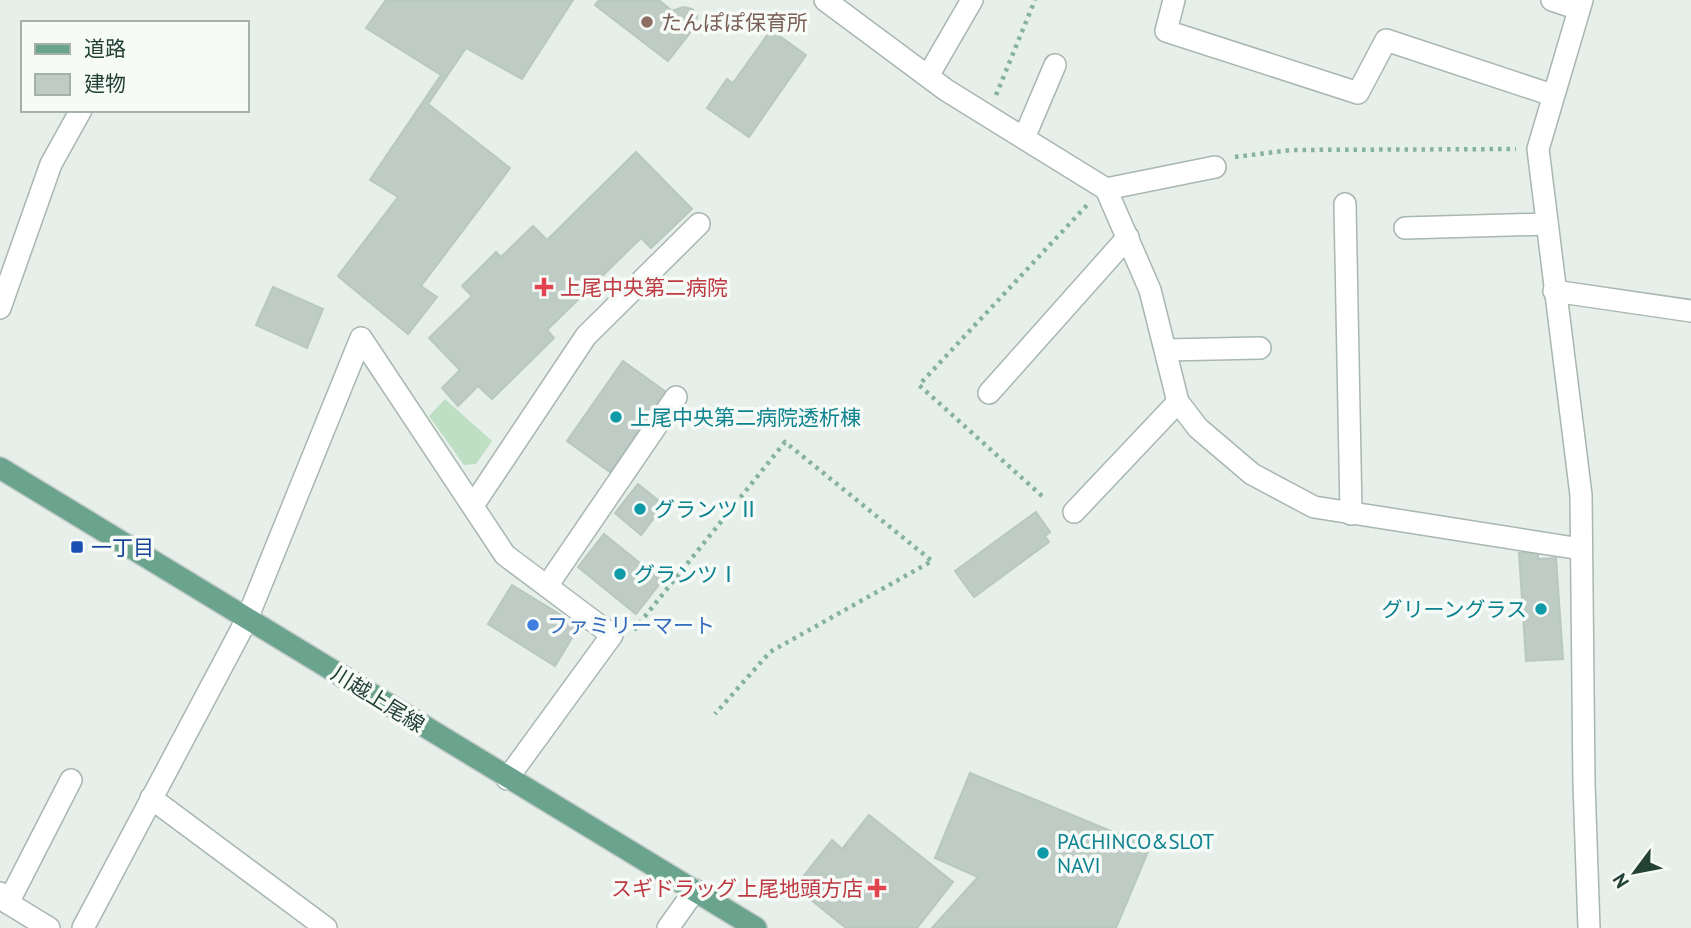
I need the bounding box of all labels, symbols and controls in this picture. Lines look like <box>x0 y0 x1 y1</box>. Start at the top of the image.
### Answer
place label: たんぽぽ保育所 <box>661 9 808 36</box>
marker: たんぽぽ保育所 <box>639 14 655 30</box>
legend <box>21 21 248 112</box>
text: 道路 <box>84 35 126 62</box>
text: 建物 <box>84 70 126 97</box>
place label: 上尾中央第二病院 <box>560 274 728 301</box>
marker: 上尾中央第二病院 <box>534 277 554 297</box>
place label: 上尾中央第二病院透析棟 <box>630 404 861 431</box>
marker: 上尾中央第二病院透析棟 <box>608 409 624 425</box>
place label: グランツⅡ <box>654 496 759 523</box>
marker: グランツⅡ <box>632 501 648 517</box>
place label: 一丁目 <box>91 534 154 561</box>
marker: 一丁目 <box>69 539 85 555</box>
place label: グランツⅠ <box>634 561 739 588</box>
marker: グランツⅠ <box>612 566 628 582</box>
place label: グリーングラス <box>1381 596 1527 623</box>
marker: グリーングラス <box>1533 601 1549 617</box>
place label: ファミリーマート <box>547 612 715 639</box>
marker: ファミリーマート <box>525 617 541 633</box>
street label: 川越上尾線 <box>326 660 430 738</box>
place label: PACHINCO&SLOT NAVI <box>1057 828 1214 879</box>
north arrow <box>1600 837 1670 907</box>
marker: PACHINCO&SLOT NAVI <box>1035 845 1051 861</box>
text: N <box>1607 869 1634 893</box>
place label: スギドラッグ上尾地頭方店 <box>611 875 863 902</box>
marker: スギドラッグ上尾地頭方店 <box>869 880 885 896</box>

